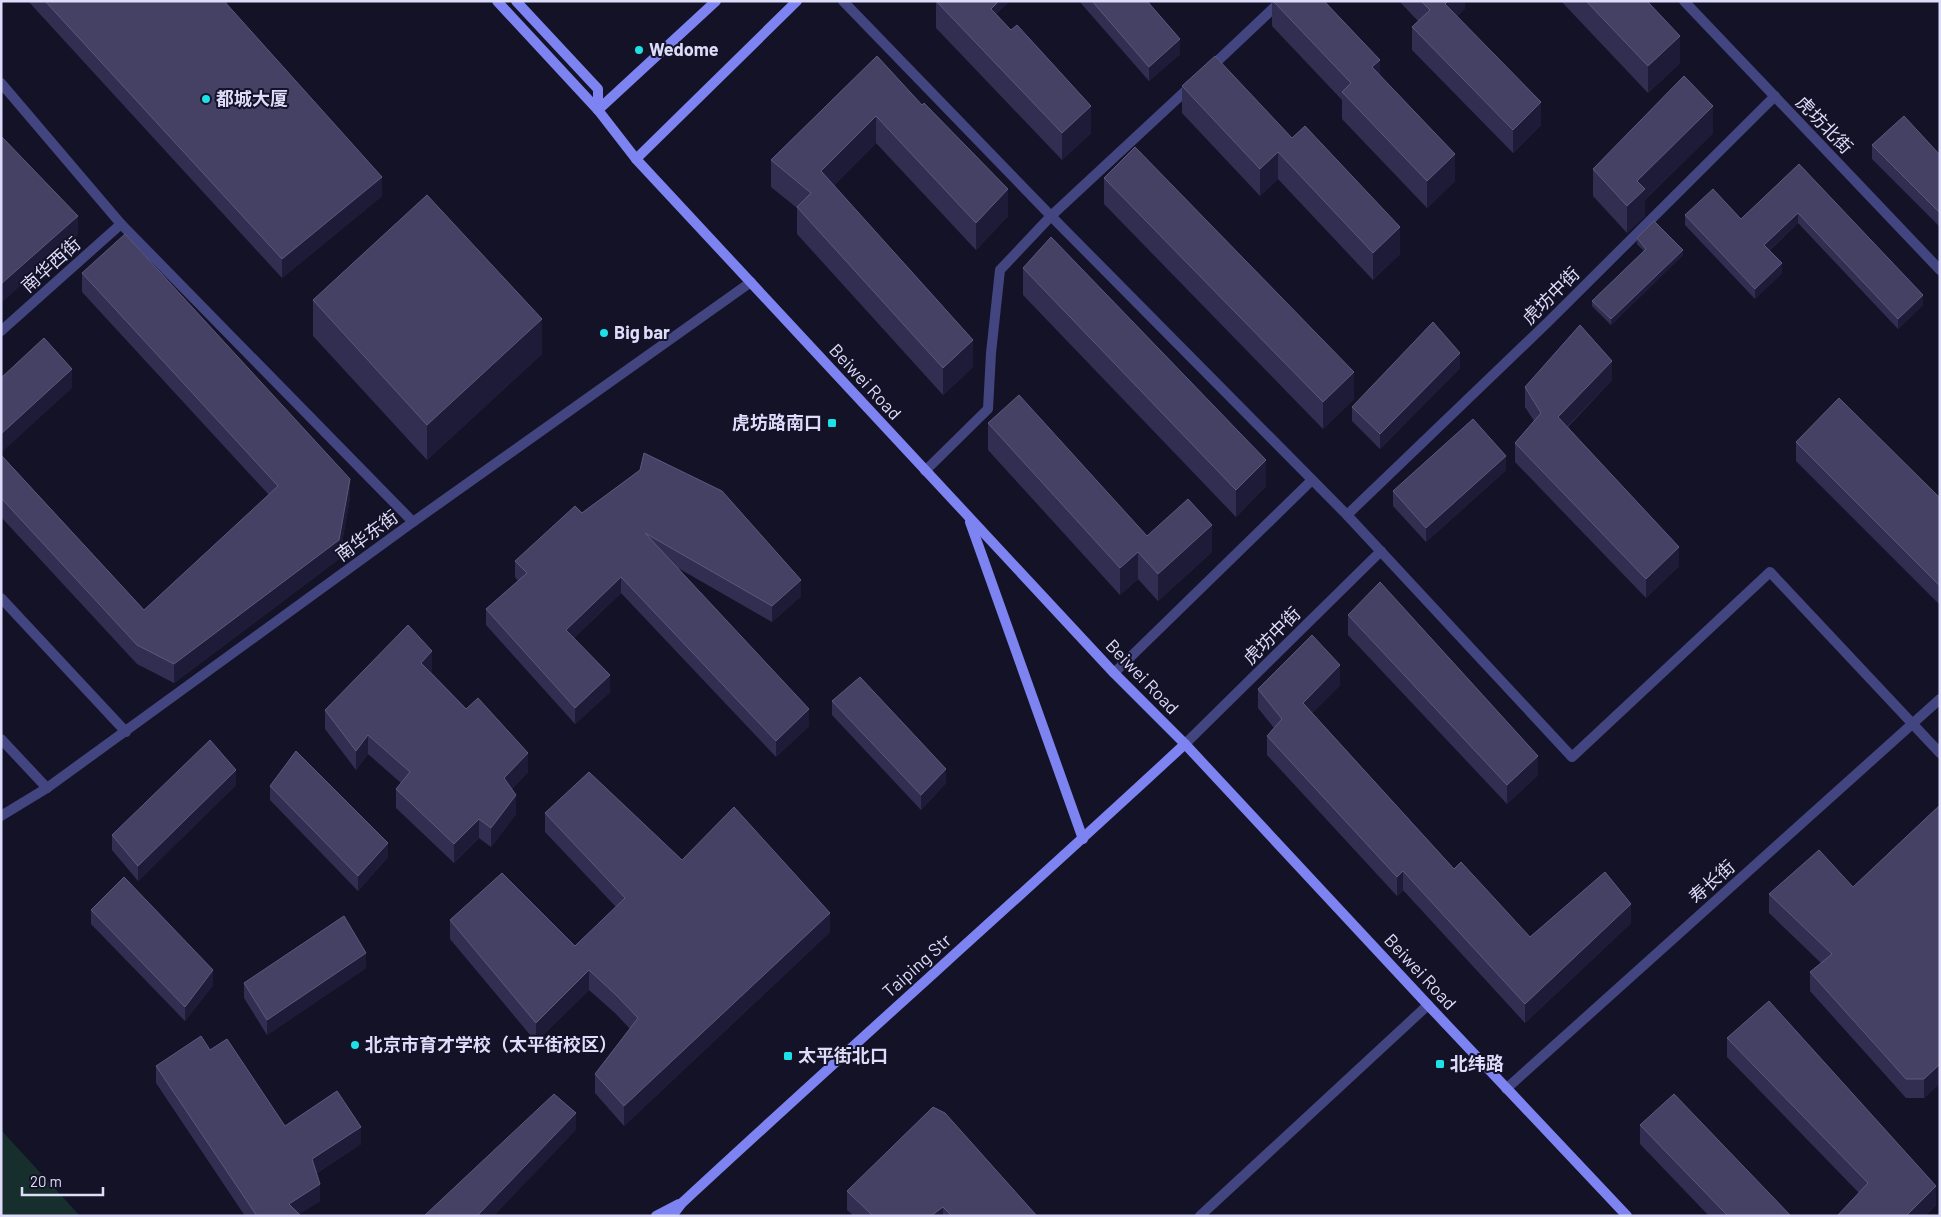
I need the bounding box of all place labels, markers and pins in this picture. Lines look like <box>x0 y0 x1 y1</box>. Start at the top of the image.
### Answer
place label: Wedome <box>649 38 719 60</box>
marker: Wedome <box>633 44 645 56</box>
place label: 都城大厦 <box>216 87 288 109</box>
marker: 都城大厦 <box>200 93 212 105</box>
place label: Big bar <box>614 321 670 343</box>
marker: Big bar <box>598 327 610 339</box>
place label: 虎坊路南口 <box>732 411 822 433</box>
marker: 虎坊路南口 <box>826 417 838 429</box>
place label: 北京市育才学校（太平街校区） <box>365 1033 617 1055</box>
marker: 北京市育才学校（太平街校区） <box>349 1039 361 1051</box>
place label: 太平街北口 <box>798 1044 888 1066</box>
marker: 太平街北口 <box>782 1050 794 1062</box>
place label: 北纬路 <box>1450 1052 1504 1074</box>
marker: 北纬路 <box>1434 1058 1446 1070</box>

